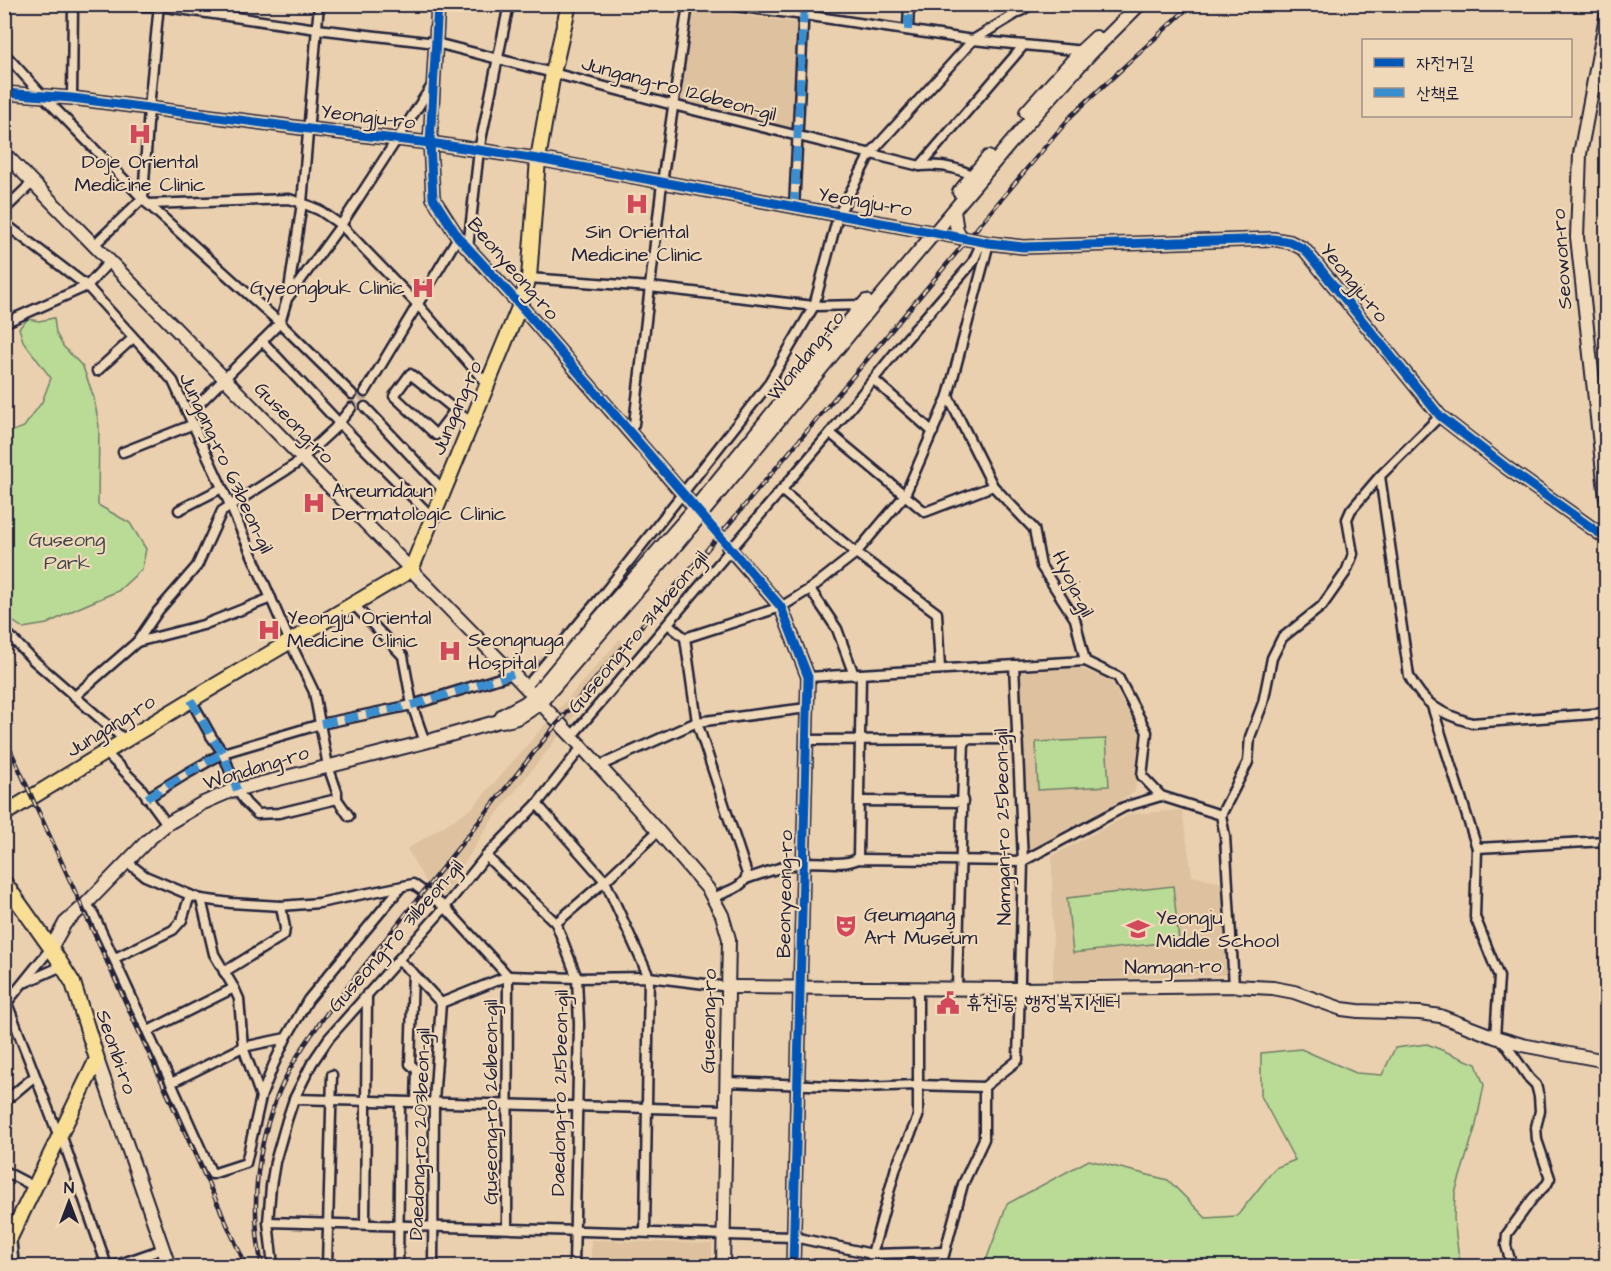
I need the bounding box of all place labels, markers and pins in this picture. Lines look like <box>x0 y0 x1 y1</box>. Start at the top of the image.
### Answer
hospital icon: Doje Oriental Medicine Clinic <box>127 121 153 147</box>
place label: Doje Oriental Medicine Clinic <box>74 148 206 199</box>
hospital icon: Sin Oriental Medicine Clinic <box>624 191 650 217</box>
place label: Sin Oriental Medicine Clinic <box>571 218 703 269</box>
place label: Gyeongbuk Clinic <box>250 274 405 303</box>
hospital icon: Gyeongbuk Clinic <box>410 275 436 301</box>
place label: Areumdaun Dermatologic Clinic <box>332 477 507 529</box>
hospital icon: Areumdaun Dermatologic Clinic <box>301 490 327 516</box>
place label: Yeongju Oriental Medicine Clinic <box>287 604 431 655</box>
hospital icon: Yeongju Oriental Medicine Clinic <box>256 617 282 643</box>
place label: Seongnuga Hospital <box>468 626 564 677</box>
hospital icon: Seongnuga Hospital <box>437 638 463 664</box>
place label: Geumgang Art Museum <box>864 901 978 952</box>
place label: Yeongju Middle School <box>1156 904 1279 955</box>
theatre icon: Geumgang Art Museum <box>833 913 859 939</box>
school or university icon: Yeongju Middle School <box>1125 916 1151 942</box>
place label: 휴천1동 행정복지센터 <box>966 989 1121 1017</box>
public building icon: 휴천1동 행정복지센터 <box>935 990 961 1016</box>

